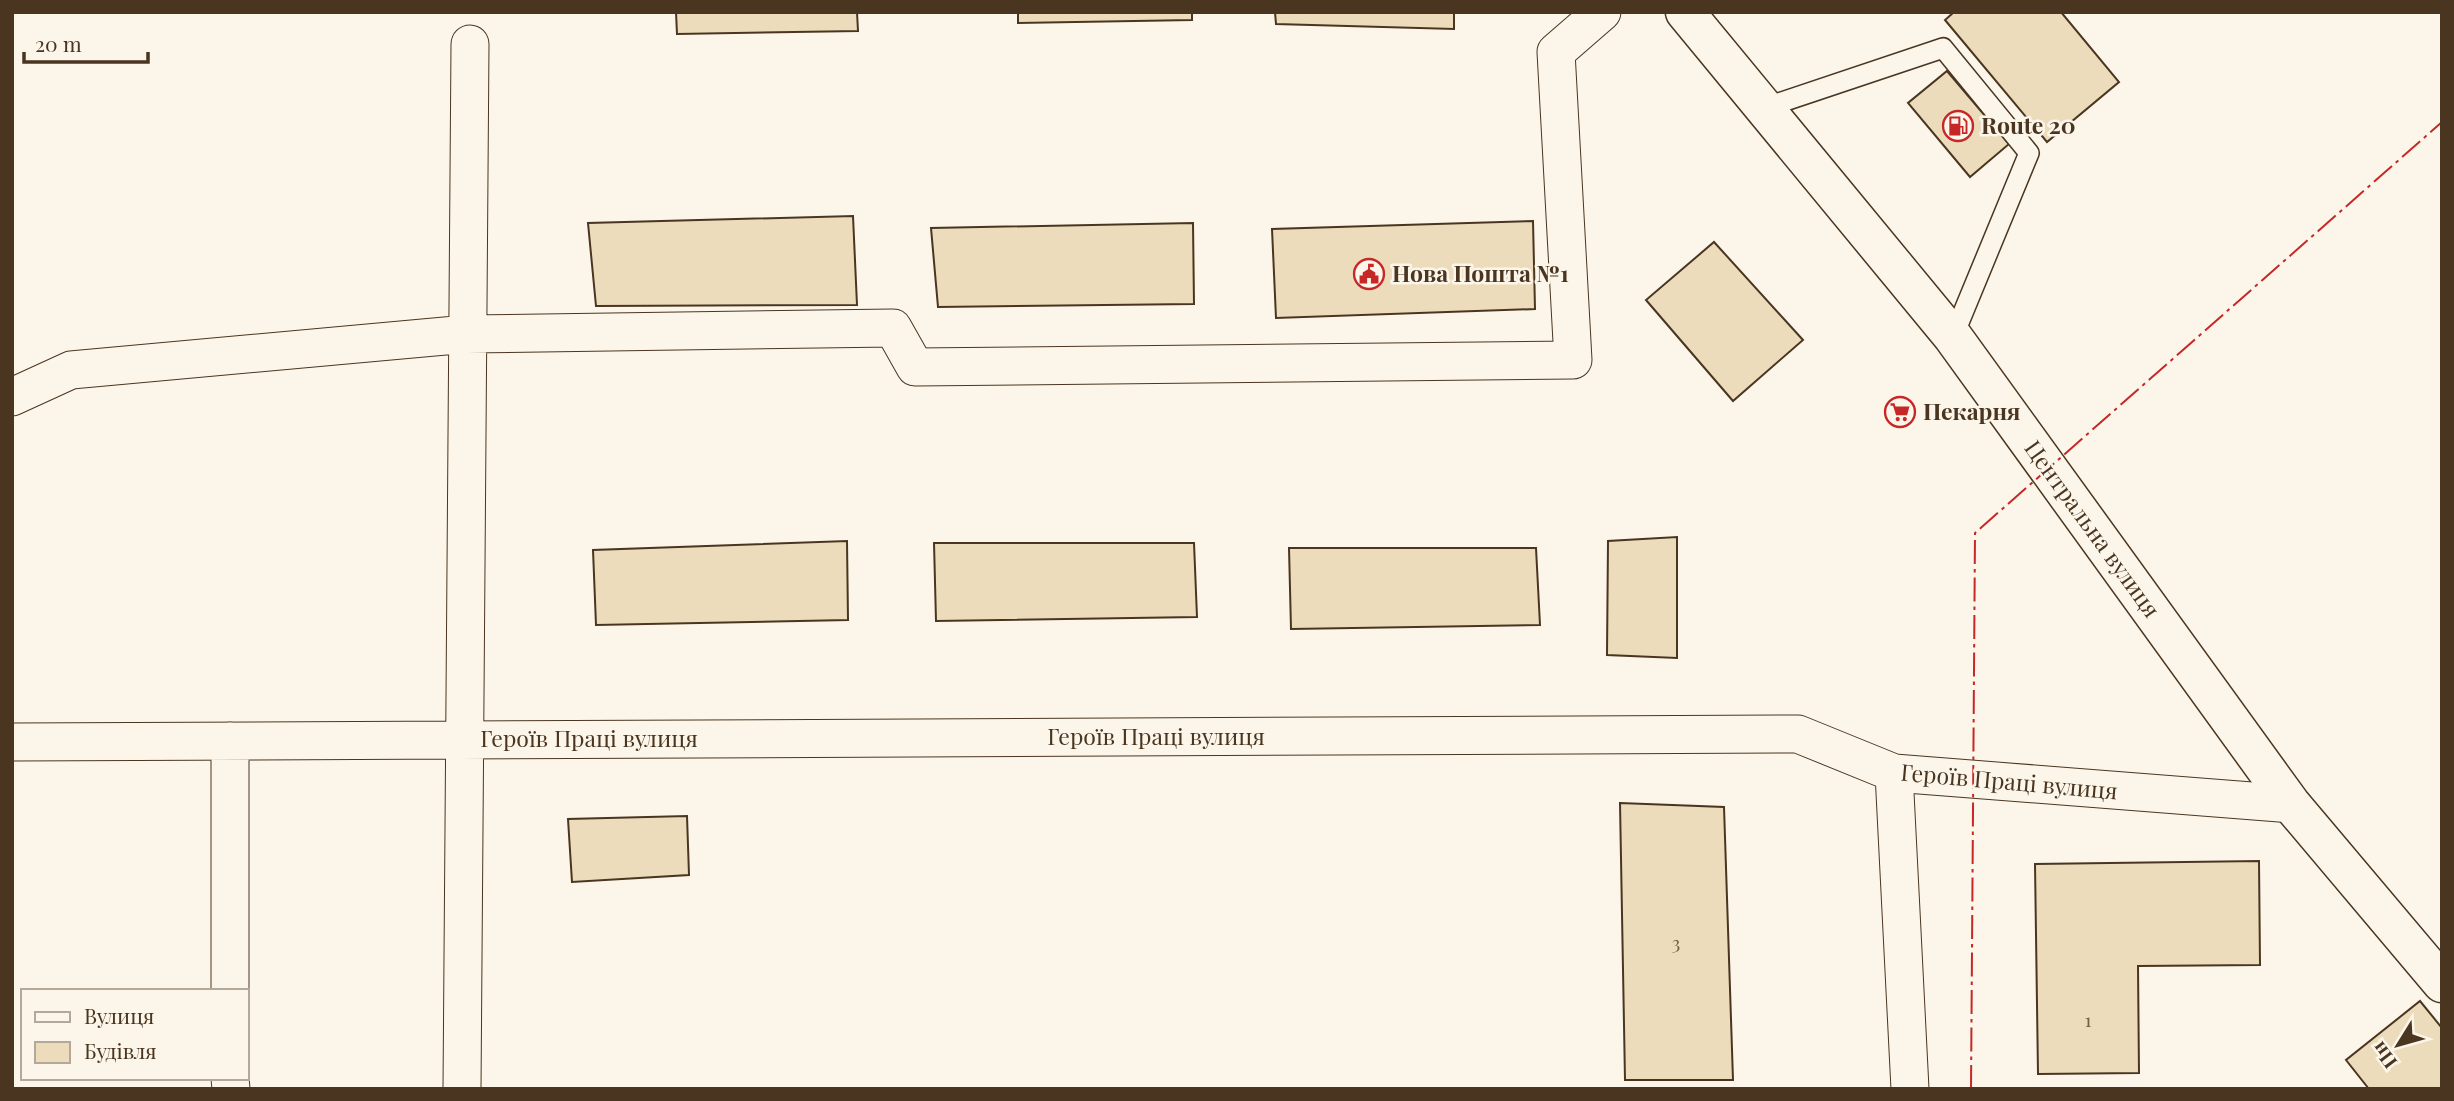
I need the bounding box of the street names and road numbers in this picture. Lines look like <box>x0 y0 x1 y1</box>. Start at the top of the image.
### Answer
street label: Центральна вулиця <box>2018 433 2168 623</box>
street label: Героїв Праці вулиця <box>1047 720 1265 751</box>
street label: Героїв Праці вулиця <box>480 722 698 753</box>
street label: Героїв Праці вулиця <box>1899 756 2119 805</box>

